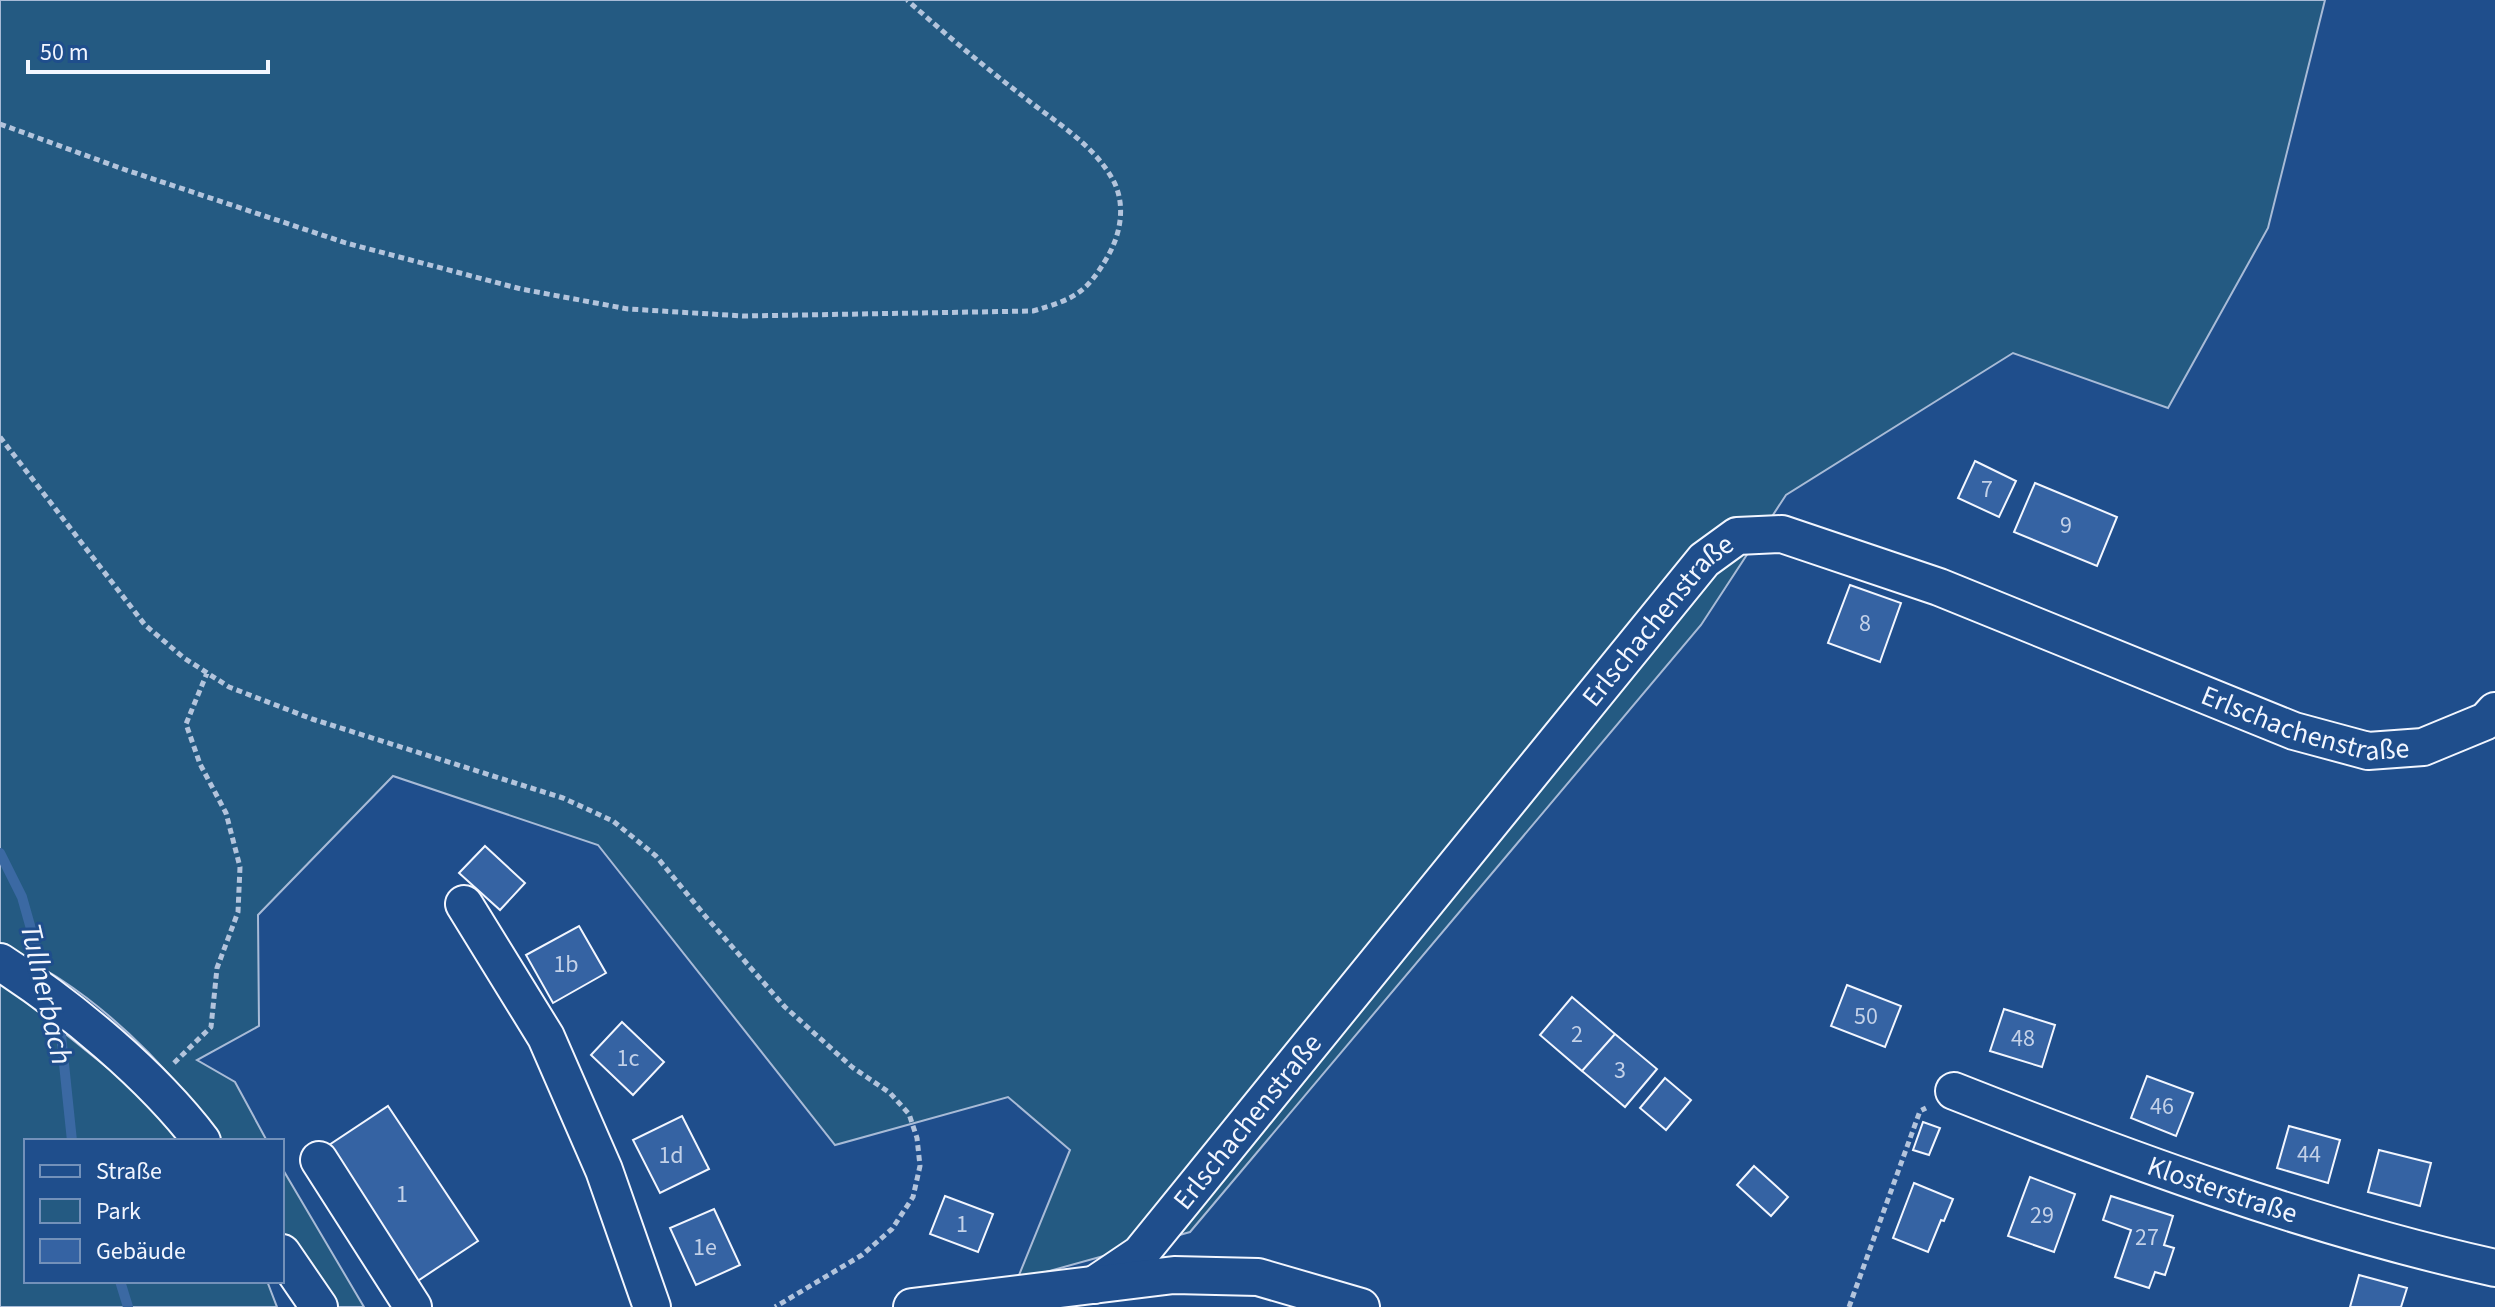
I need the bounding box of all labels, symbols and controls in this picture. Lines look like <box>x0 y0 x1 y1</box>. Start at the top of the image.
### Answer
scale bar <box>28 24 268 74</box>
text: 50 m <box>40 35 89 70</box>
house number: 7 <box>1981 472 1993 507</box>
house number: 9 <box>2060 508 2072 543</box>
street label: Erlschachenstraße <box>1572 525 1742 715</box>
house number: 8 <box>1859 606 1871 641</box>
street label: Erlschachenstraße <box>2195 675 2411 771</box>
water label: Tullnerbach <box>9 919 83 1069</box>
house number: 1b <box>553 947 579 982</box>
house number: 50 <box>1854 999 1878 1034</box>
house number: 2 <box>1571 1017 1583 1052</box>
house number: 48 <box>2011 1021 2035 1056</box>
street label: Erlschachenstraße <box>1164 1025 1331 1218</box>
house number: 1c <box>617 1041 639 1076</box>
house number: 3 <box>1614 1053 1626 1088</box>
house number: 46 <box>2150 1089 2174 1124</box>
house number: 44 <box>2297 1137 2321 1172</box>
house number: 1d <box>658 1138 684 1173</box>
legend <box>24 1139 284 1283</box>
street label: Klosterstraße <box>2142 1146 2302 1234</box>
text: Straße <box>96 1154 162 1189</box>
house number: 1 <box>396 1177 408 1212</box>
text: Park <box>96 1194 141 1229</box>
house number: 29 <box>2030 1198 2054 1233</box>
house number: 1 <box>956 1207 968 1242</box>
house number: 27 <box>2135 1220 2159 1255</box>
house number: 1e <box>693 1230 717 1265</box>
text: Gebäude <box>96 1234 186 1269</box>

